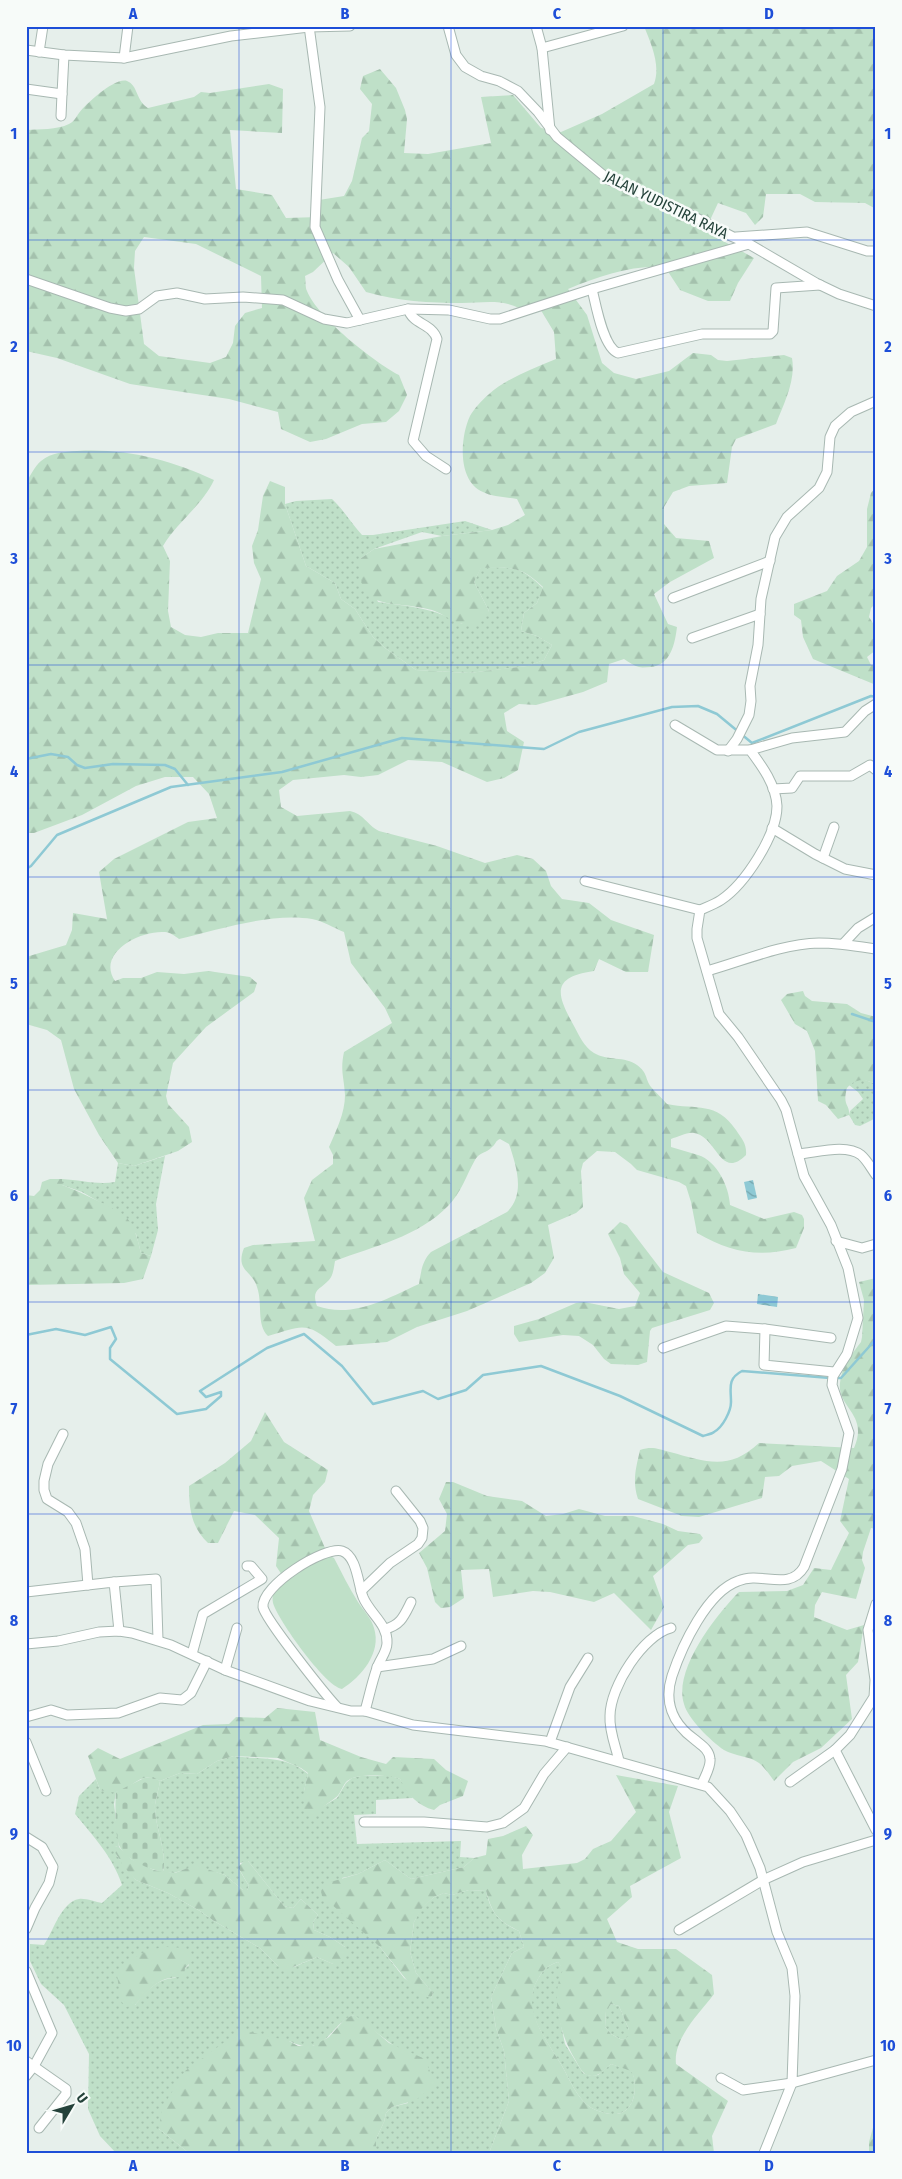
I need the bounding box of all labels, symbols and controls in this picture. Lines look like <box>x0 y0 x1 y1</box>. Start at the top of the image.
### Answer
text: A <box>128 4 138 23</box>
text: B <box>341 4 350 23</box>
text: C <box>553 4 562 23</box>
text: D <box>764 4 774 23</box>
text: 1 <box>11 124 17 143</box>
text: 1 <box>885 124 891 143</box>
street label: JALAN YUDISTIRA RAYA <box>601 167 731 243</box>
text: 2 <box>9 337 18 356</box>
text: 2 <box>883 337 892 356</box>
text: 3 <box>9 549 18 568</box>
text: 3 <box>883 549 892 568</box>
text: 4 <box>10 762 18 781</box>
text: 4 <box>884 762 892 781</box>
text: 5 <box>10 974 18 993</box>
text: 5 <box>884 974 892 993</box>
text: 6 <box>10 1186 18 1205</box>
text: 6 <box>884 1186 892 1205</box>
text: 7 <box>11 1399 18 1418</box>
text: 7 <box>885 1399 892 1418</box>
text: 8 <box>10 1611 19 1630</box>
text: 8 <box>884 1611 893 1630</box>
text: 9 <box>10 1824 18 1843</box>
text: 9 <box>884 1824 892 1843</box>
text: 10 <box>6 2036 22 2055</box>
text: 10 <box>880 2036 896 2055</box>
north arrow <box>48 2082 98 2132</box>
text: U <box>73 2090 91 2107</box>
text: A <box>128 2156 138 2175</box>
text: B <box>341 2156 350 2175</box>
text: C <box>553 2156 562 2175</box>
text: D <box>764 2156 774 2175</box>

